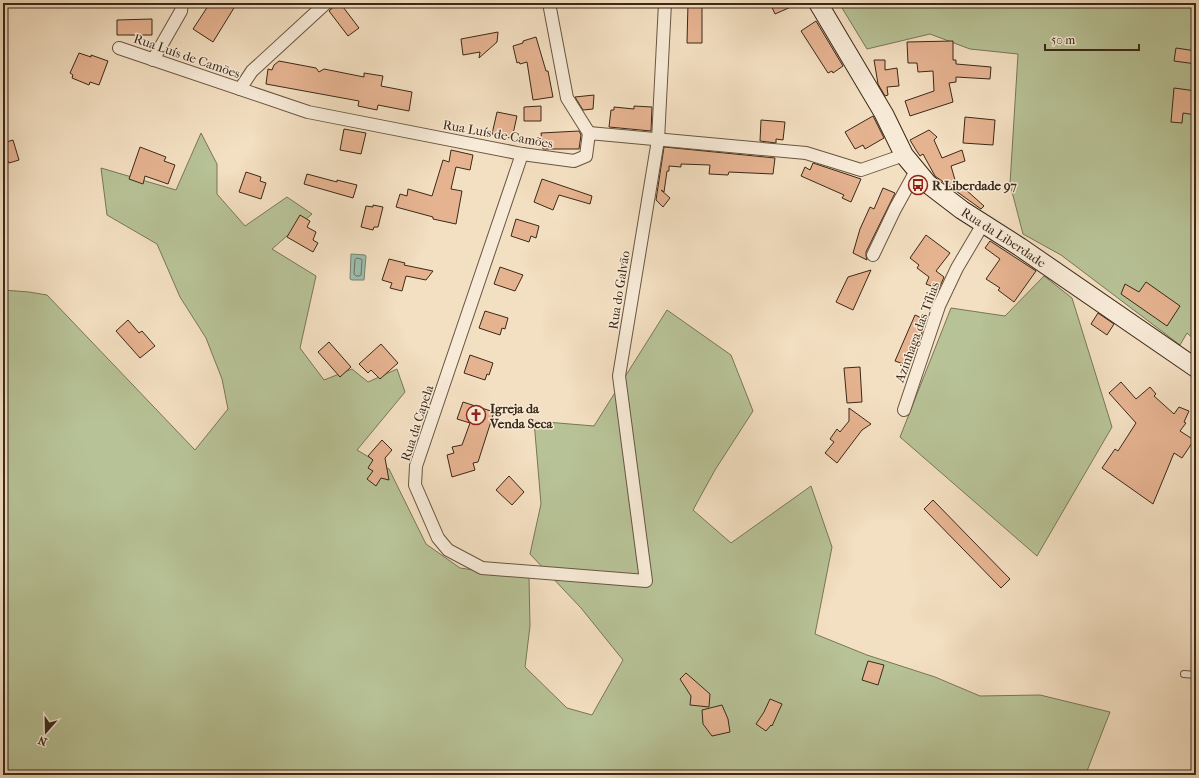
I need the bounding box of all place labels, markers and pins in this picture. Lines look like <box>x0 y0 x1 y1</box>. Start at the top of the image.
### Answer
bus stop icon: R Liberdade 97 <box>907 174 929 196</box>
place label: R Liberdade 97 <box>932 178 1018 194</box>
place label: Igreja da Venda Seca <box>489 401 553 431</box>
church icon: Igreja da Venda Seca <box>465 404 487 426</box>

